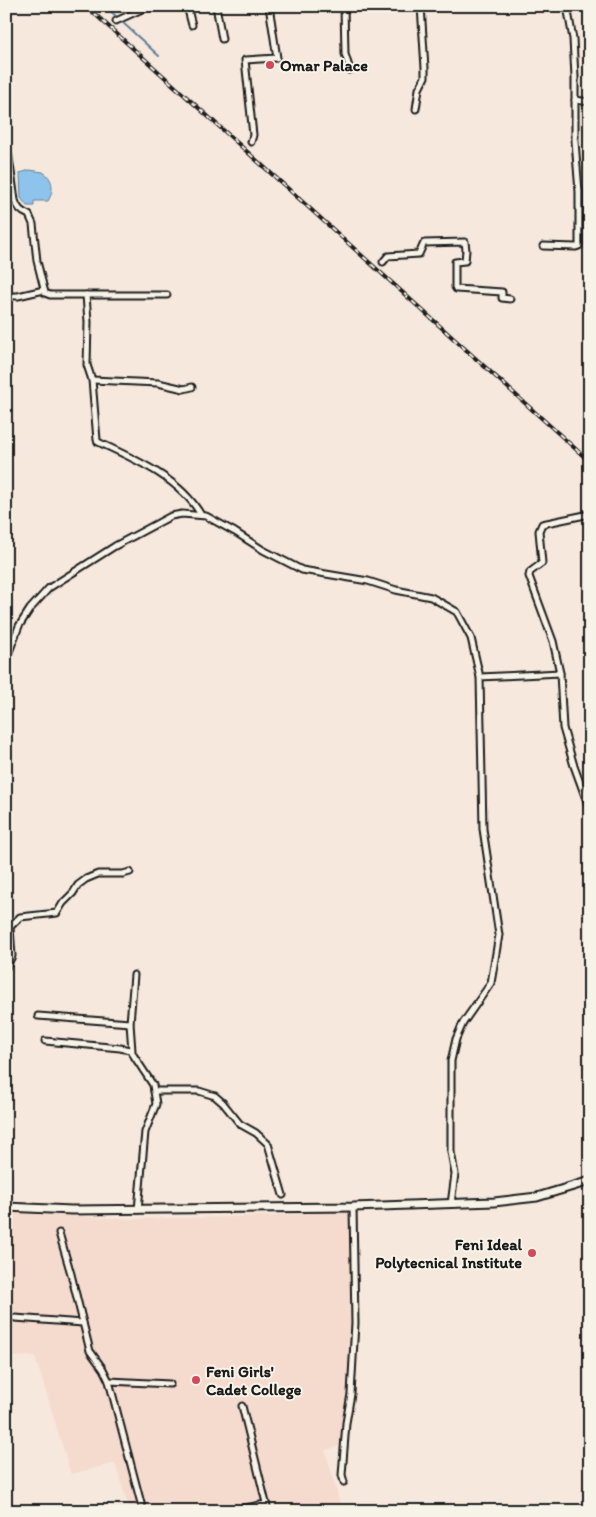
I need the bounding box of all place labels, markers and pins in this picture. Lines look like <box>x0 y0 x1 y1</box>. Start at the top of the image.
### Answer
place label: Omar Palace <box>280 56 368 75</box>
marker: Omar Palace <box>264 59 276 71</box>
place label: Feni Ideal Polytecnical Institute <box>375 1235 522 1273</box>
marker: Feni Ideal Polytecnical Institute <box>526 1247 538 1259</box>
place label: Feni Girls' Cadet College <box>206 1362 302 1400</box>
marker: Feni Girls' Cadet College <box>190 1374 202 1386</box>

